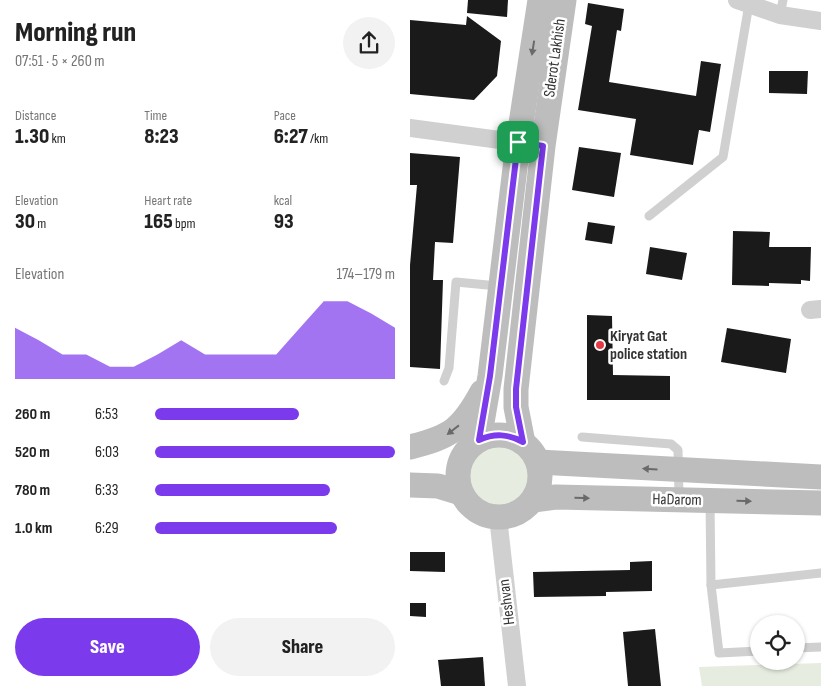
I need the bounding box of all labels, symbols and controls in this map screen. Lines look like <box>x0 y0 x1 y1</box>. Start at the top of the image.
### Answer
text: Morning run <box>15 16 136 49</box>
button: share <box>343 17 395 69</box>
street label: Sderot Lakhish <box>540 18 570 98</box>
one-way arrow <box>528 41 536 57</box>
text: 07:51 · 5 × 260 m <box>15 52 105 71</box>
text: Distance <box>15 107 56 124</box>
text: Time <box>144 107 167 124</box>
text: Pace <box>274 107 296 124</box>
pin <box>497 121 539 163</box>
text: 1.30 <box>15 124 49 149</box>
text: 8:23 <box>144 124 179 149</box>
text: 6:27 <box>274 124 308 149</box>
icon: arrive <box>504 128 532 156</box>
text: km <box>49 130 66 147</box>
text: /km <box>308 130 328 147</box>
text: Elevation <box>15 192 58 209</box>
text: Heart rate <box>144 192 192 209</box>
text: kcal <box>274 192 292 209</box>
text: 30 <box>15 209 35 234</box>
text: 165 <box>144 209 173 234</box>
text: 93 <box>274 209 294 234</box>
text: m <box>35 215 46 232</box>
text: bpm <box>173 215 196 232</box>
text: Elevation <box>15 265 64 284</box>
text: 174–179 m <box>336 265 395 284</box>
place label: Kiryat Gat police station <box>610 327 687 364</box>
marker: Kiryat Gat police station <box>594 339 606 351</box>
text: 260 m <box>15 405 50 424</box>
text: 6:53 <box>95 405 118 424</box>
one-way arrow <box>446 425 460 435</box>
text: 520 m <box>15 443 50 462</box>
text: 6:03 <box>95 443 119 462</box>
one-way arrow <box>642 464 658 472</box>
text: 780 m <box>15 481 50 500</box>
text: 6:33 <box>95 481 118 500</box>
street label: HaDarom <box>652 490 702 510</box>
one-way arrow <box>574 494 590 502</box>
one-way arrow <box>736 498 752 506</box>
text: 1.0 km <box>15 519 52 538</box>
text: 6:29 <box>95 519 119 538</box>
street label: Heshvan <box>495 578 519 626</box>
map controls <box>750 615 805 670</box>
button: locate <box>750 615 805 670</box>
button: Save <box>15 618 200 676</box>
button: Share <box>210 618 395 676</box>

